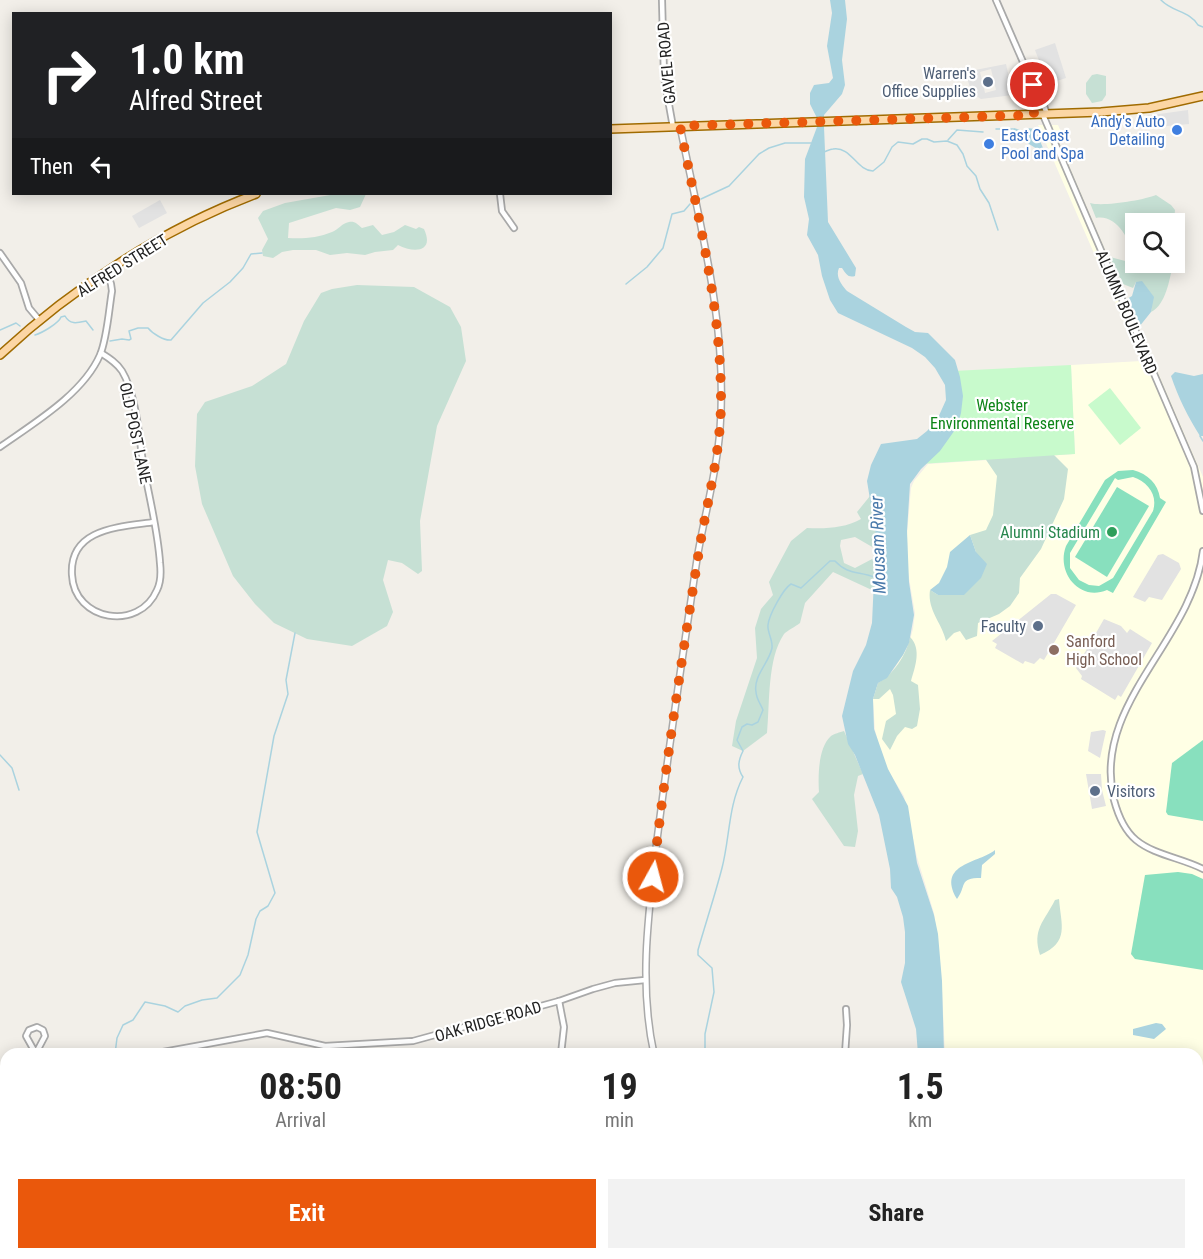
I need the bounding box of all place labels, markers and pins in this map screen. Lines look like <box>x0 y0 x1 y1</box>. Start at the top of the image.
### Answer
pin <box>1007 59 1058 110</box>
place label: Warren's Office Supplies <box>882 64 976 101</box>
marker: Warren's Office Supplies <box>981 75 995 89</box>
place label: Andy's Auto Detailing <box>1091 112 1165 149</box>
marker: Andy's Auto Detailing <box>1170 123 1184 137</box>
place label: East Coast Pool and Spa <box>1001 126 1084 163</box>
marker: East Coast Pool and Spa <box>982 137 996 151</box>
place label: Alumni Stadium <box>1000 523 1100 542</box>
marker: Alumni Stadium <box>1105 525 1119 539</box>
place label: Faculty <box>981 617 1026 636</box>
marker: Faculty <box>1031 619 1045 633</box>
place label: Sanford High School <box>1066 632 1142 669</box>
marker: Sanford High School <box>1047 643 1061 657</box>
place label: Visitors <box>1107 782 1155 801</box>
marker: Visitors <box>1088 784 1102 798</box>

